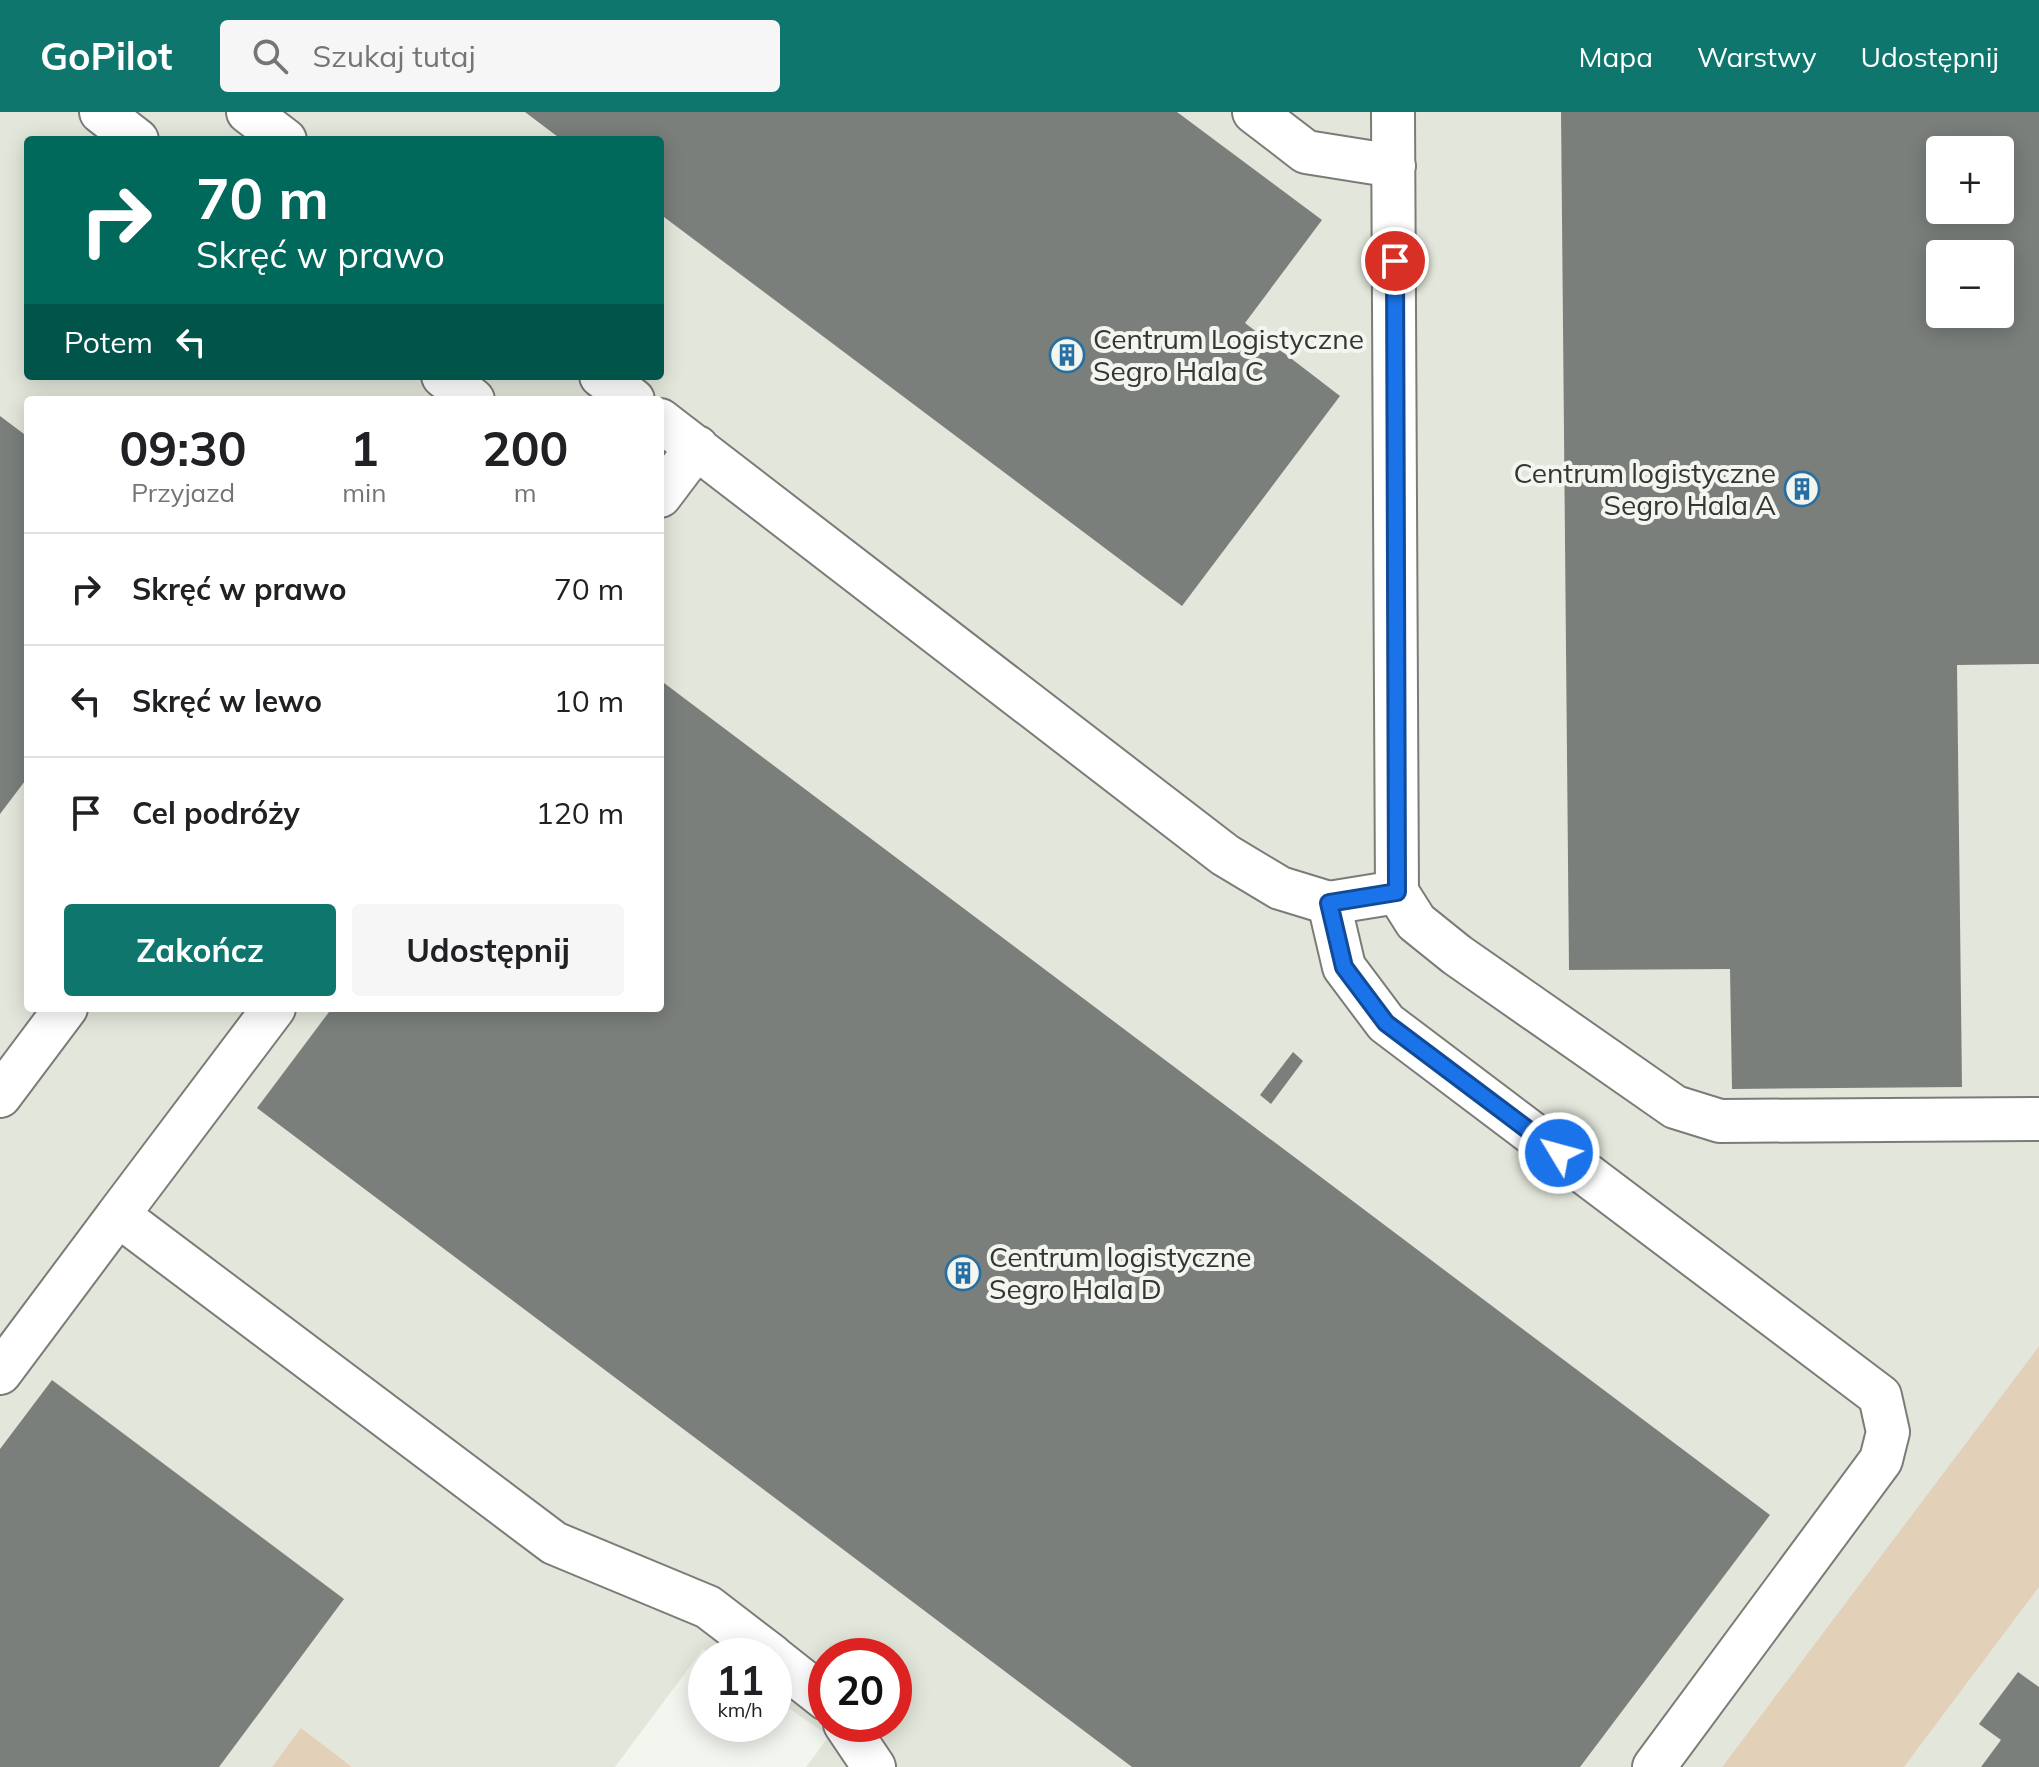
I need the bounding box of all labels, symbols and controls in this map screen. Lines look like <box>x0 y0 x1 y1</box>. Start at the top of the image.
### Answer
search box <box>220 20 780 92</box>
text: GoPilot <box>40 32 172 80</box>
icon: search <box>248 34 292 78</box>
text: Szukaj tutaj <box>312 37 476 75</box>
text: Mapa <box>1579 39 1653 74</box>
text: Warstwy <box>1697 39 1817 74</box>
text: Udostępnij <box>1861 39 1999 74</box>
map controls <box>1926 136 2014 328</box>
button: + <box>1926 136 2014 224</box>
text: 70 m <box>196 163 329 233</box>
icon: right <box>64 168 168 272</box>
pin <box>1361 227 1429 295</box>
text: Skręć w prawo <box>196 232 445 277</box>
icon: arrive <box>1373 239 1417 283</box>
button: − <box>1926 240 2014 328</box>
icon: left <box>169 320 213 364</box>
place label: Centrum Logistyczne Segro Hala C <box>1093 321 1364 388</box>
text: Potem <box>64 323 153 361</box>
building icon: Centrum Logistyczne Segro Hala C <box>1048 336 1086 374</box>
text: 09:30 <box>120 418 247 478</box>
text: 1 <box>350 418 379 478</box>
text: 200 <box>482 418 568 478</box>
place label: Centrum logistyczne Segro Hala A <box>1514 455 1776 522</box>
building icon: Centrum logistyczne Segro Hala A <box>1783 470 1821 508</box>
text: Przyjazd <box>131 476 235 509</box>
text: min <box>342 476 386 509</box>
text: m <box>514 476 537 509</box>
icon: right <box>64 567 108 611</box>
text: Skręć w prawo <box>132 570 347 608</box>
text: 70 m <box>554 570 624 608</box>
icon: left <box>64 679 108 723</box>
text: Skręć w lewo <box>132 682 322 720</box>
text: 10 m <box>554 682 624 720</box>
icon: arrive <box>64 791 108 835</box>
text: Cel podróży <box>132 794 300 832</box>
text: 120 m <box>536 794 624 832</box>
button: Zakończ <box>64 904 336 996</box>
button: Udostępnij <box>352 904 624 996</box>
position arrow <box>1517 1111 1601 1195</box>
place label: Centrum logistyczne Segro Hala D <box>989 1239 1251 1306</box>
building icon: Centrum logistyczne Segro Hala D <box>944 1254 982 1292</box>
speed limit sign: 20 <box>808 1638 912 1742</box>
text: 11 <box>716 1655 764 1705</box>
text: km/h <box>717 1697 763 1722</box>

